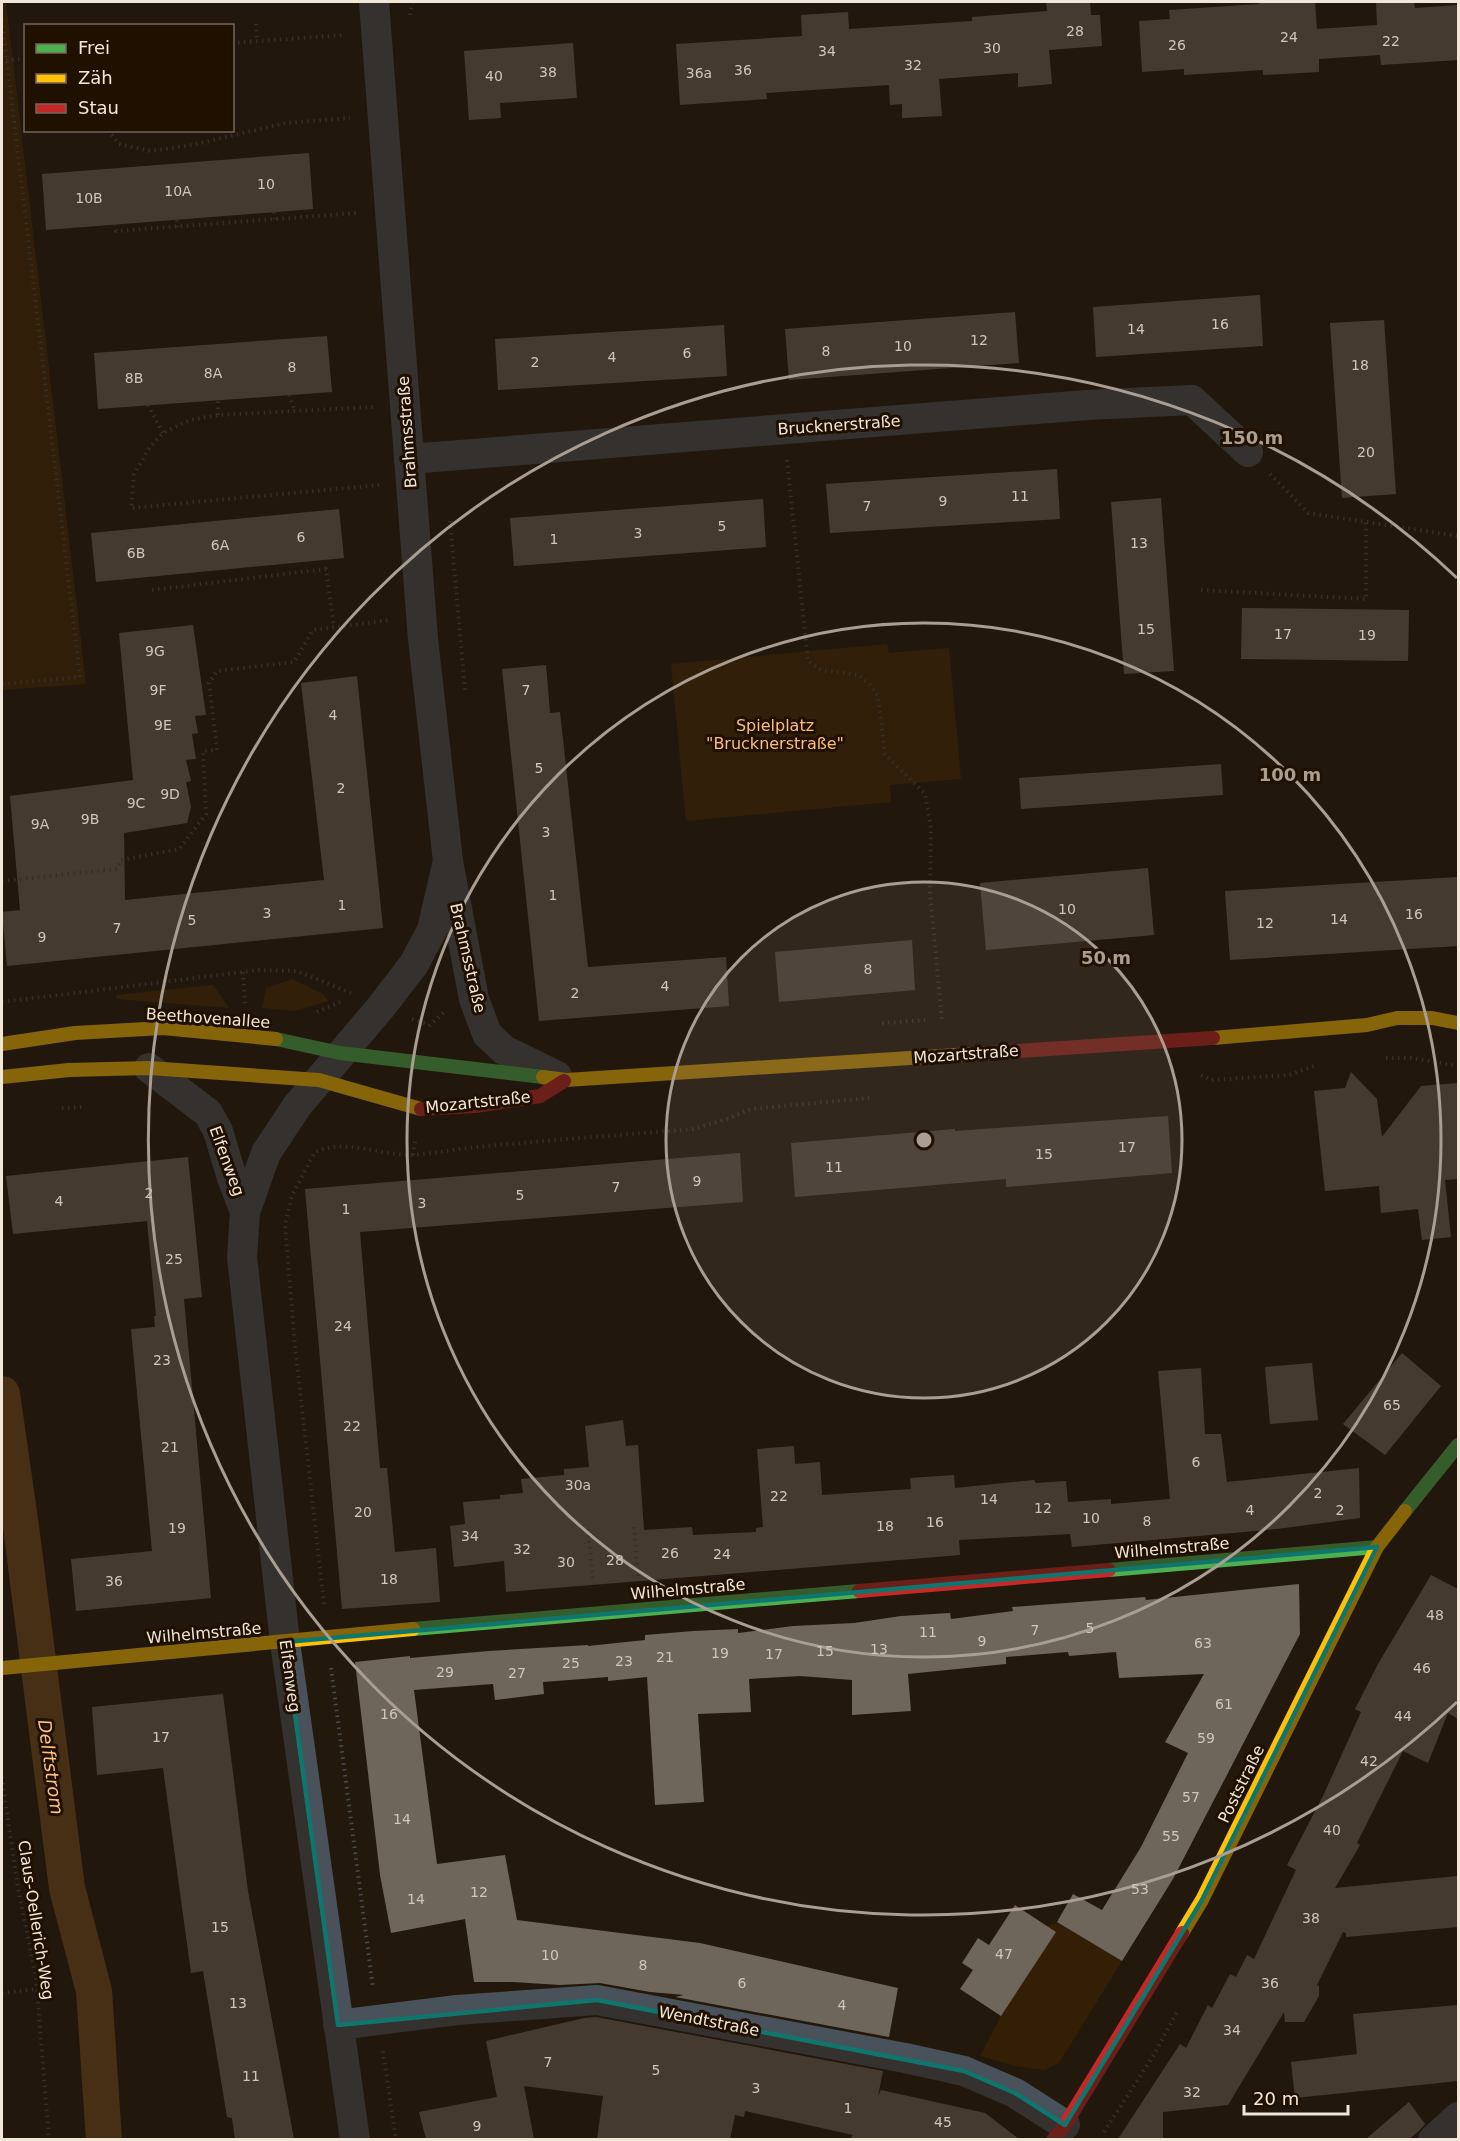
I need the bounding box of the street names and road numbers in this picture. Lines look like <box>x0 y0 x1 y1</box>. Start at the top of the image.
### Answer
street label: Brahmsstraße <box>394 375 420 489</box>
street label: Brucknerstraße <box>777 411 901 439</box>
street label: Brahmsstraße <box>446 901 490 1015</box>
street label: Beethovenallee <box>145 1004 271 1032</box>
street label: Mozartstraße <box>913 1041 1019 1067</box>
street label: Mozartstraße <box>425 1087 531 1117</box>
street label: Elfenweg <box>206 1123 248 1199</box>
street label: Wilhelmstraße <box>1114 1534 1230 1562</box>
street label: Wilhelmstraße <box>630 1575 746 1603</box>
street label: Wilhelmstraße <box>146 1619 262 1647</box>
street label: Elfenweg <box>275 1638 305 1714</box>
street label: Poststraße <box>1214 1742 1268 1826</box>
street label: Claus-Oellerich-Weg <box>14 1839 58 2001</box>
street label: Wendtstraße <box>657 2002 761 2040</box>

